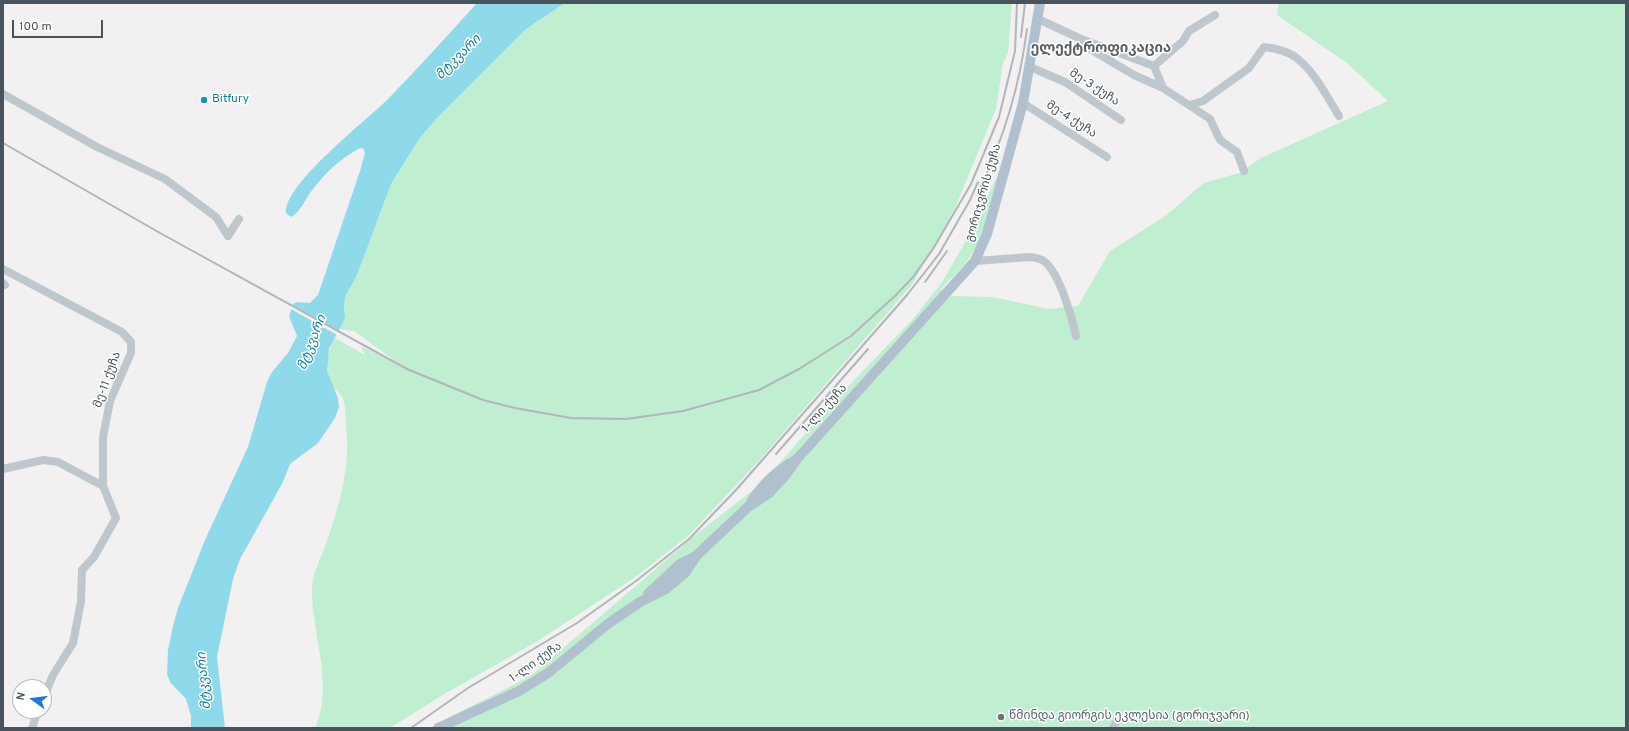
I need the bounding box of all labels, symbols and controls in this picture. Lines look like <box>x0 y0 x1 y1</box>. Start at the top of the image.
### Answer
scale bar <box>14 12 105 38</box>
text: 100 m <box>19 19 52 35</box>
water label: მტკვარი <box>433 32 485 84</box>
district label: ელექტროფიკაცია <box>1031 41 1171 57</box>
street label: მე-3 ქუჩა <box>1066 66 1122 110</box>
place label: Bitfury <box>212 93 249 107</box>
marker: Bitfury <box>199 95 209 105</box>
street label: მე-4 ქუჩა <box>1043 98 1099 142</box>
street label: გორიჯვრის ქუჩა <box>963 142 1005 244</box>
water label: მტკვარი <box>295 313 331 373</box>
street label: მე-11 ქუჩა <box>91 350 125 410</box>
street label: 1-ლი ქუჩა <box>799 382 851 436</box>
street label: 1-ლი ქუჩა <box>507 640 565 686</box>
water label: მტკვარი <box>195 652 215 710</box>
north arrow <box>12 679 52 719</box>
text: N <box>14 691 29 702</box>
place label: წმინდა გიორგის ეკლესია (გორიჯვარი) <box>1009 710 1250 724</box>
marker: წმინდა გიორგის ეკლესია (გორიჯვარი) <box>996 712 1006 722</box>

